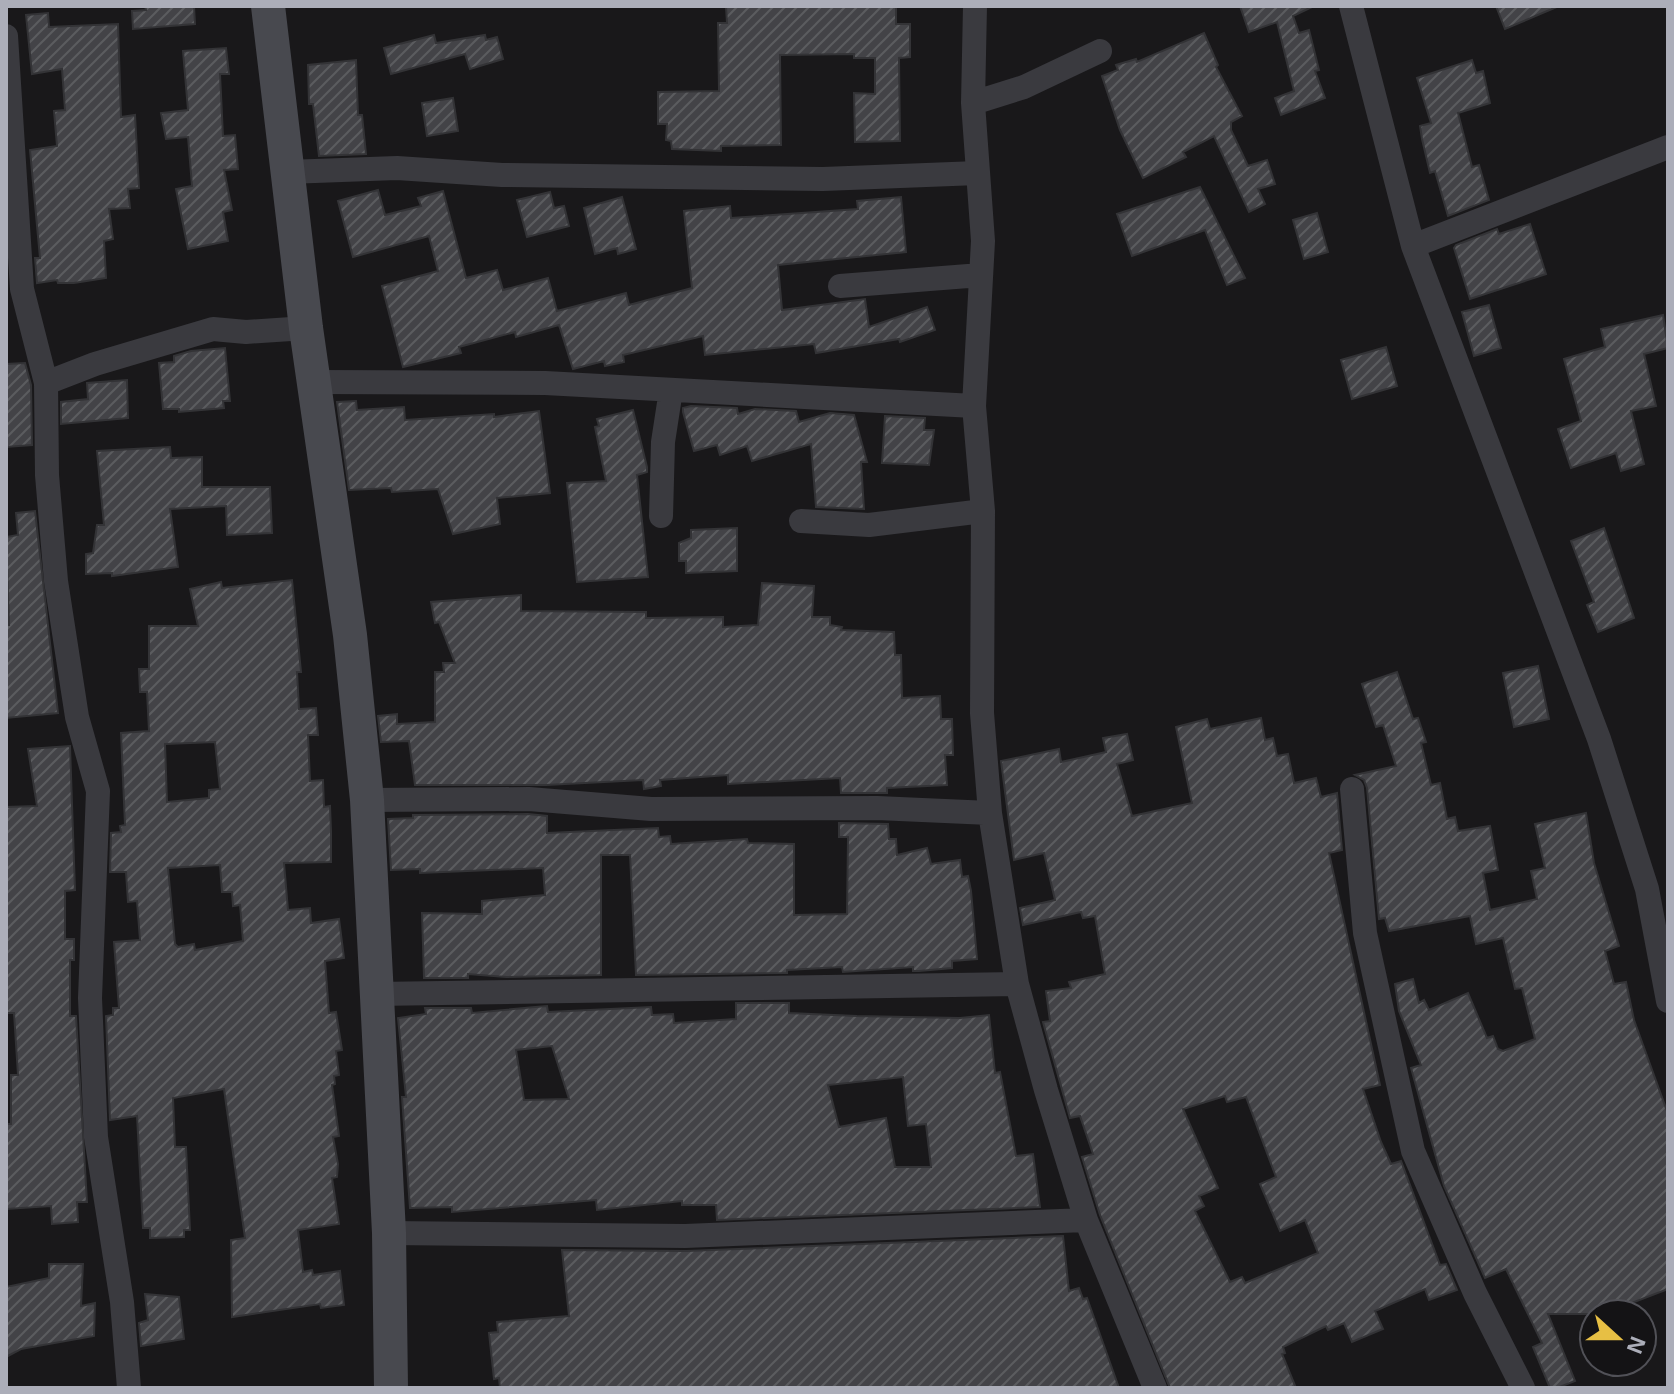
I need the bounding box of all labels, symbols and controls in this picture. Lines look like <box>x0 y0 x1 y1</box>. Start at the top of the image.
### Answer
north arrow <box>1578 1298 1658 1378</box>
text: N <box>1622 1333 1651 1357</box>

